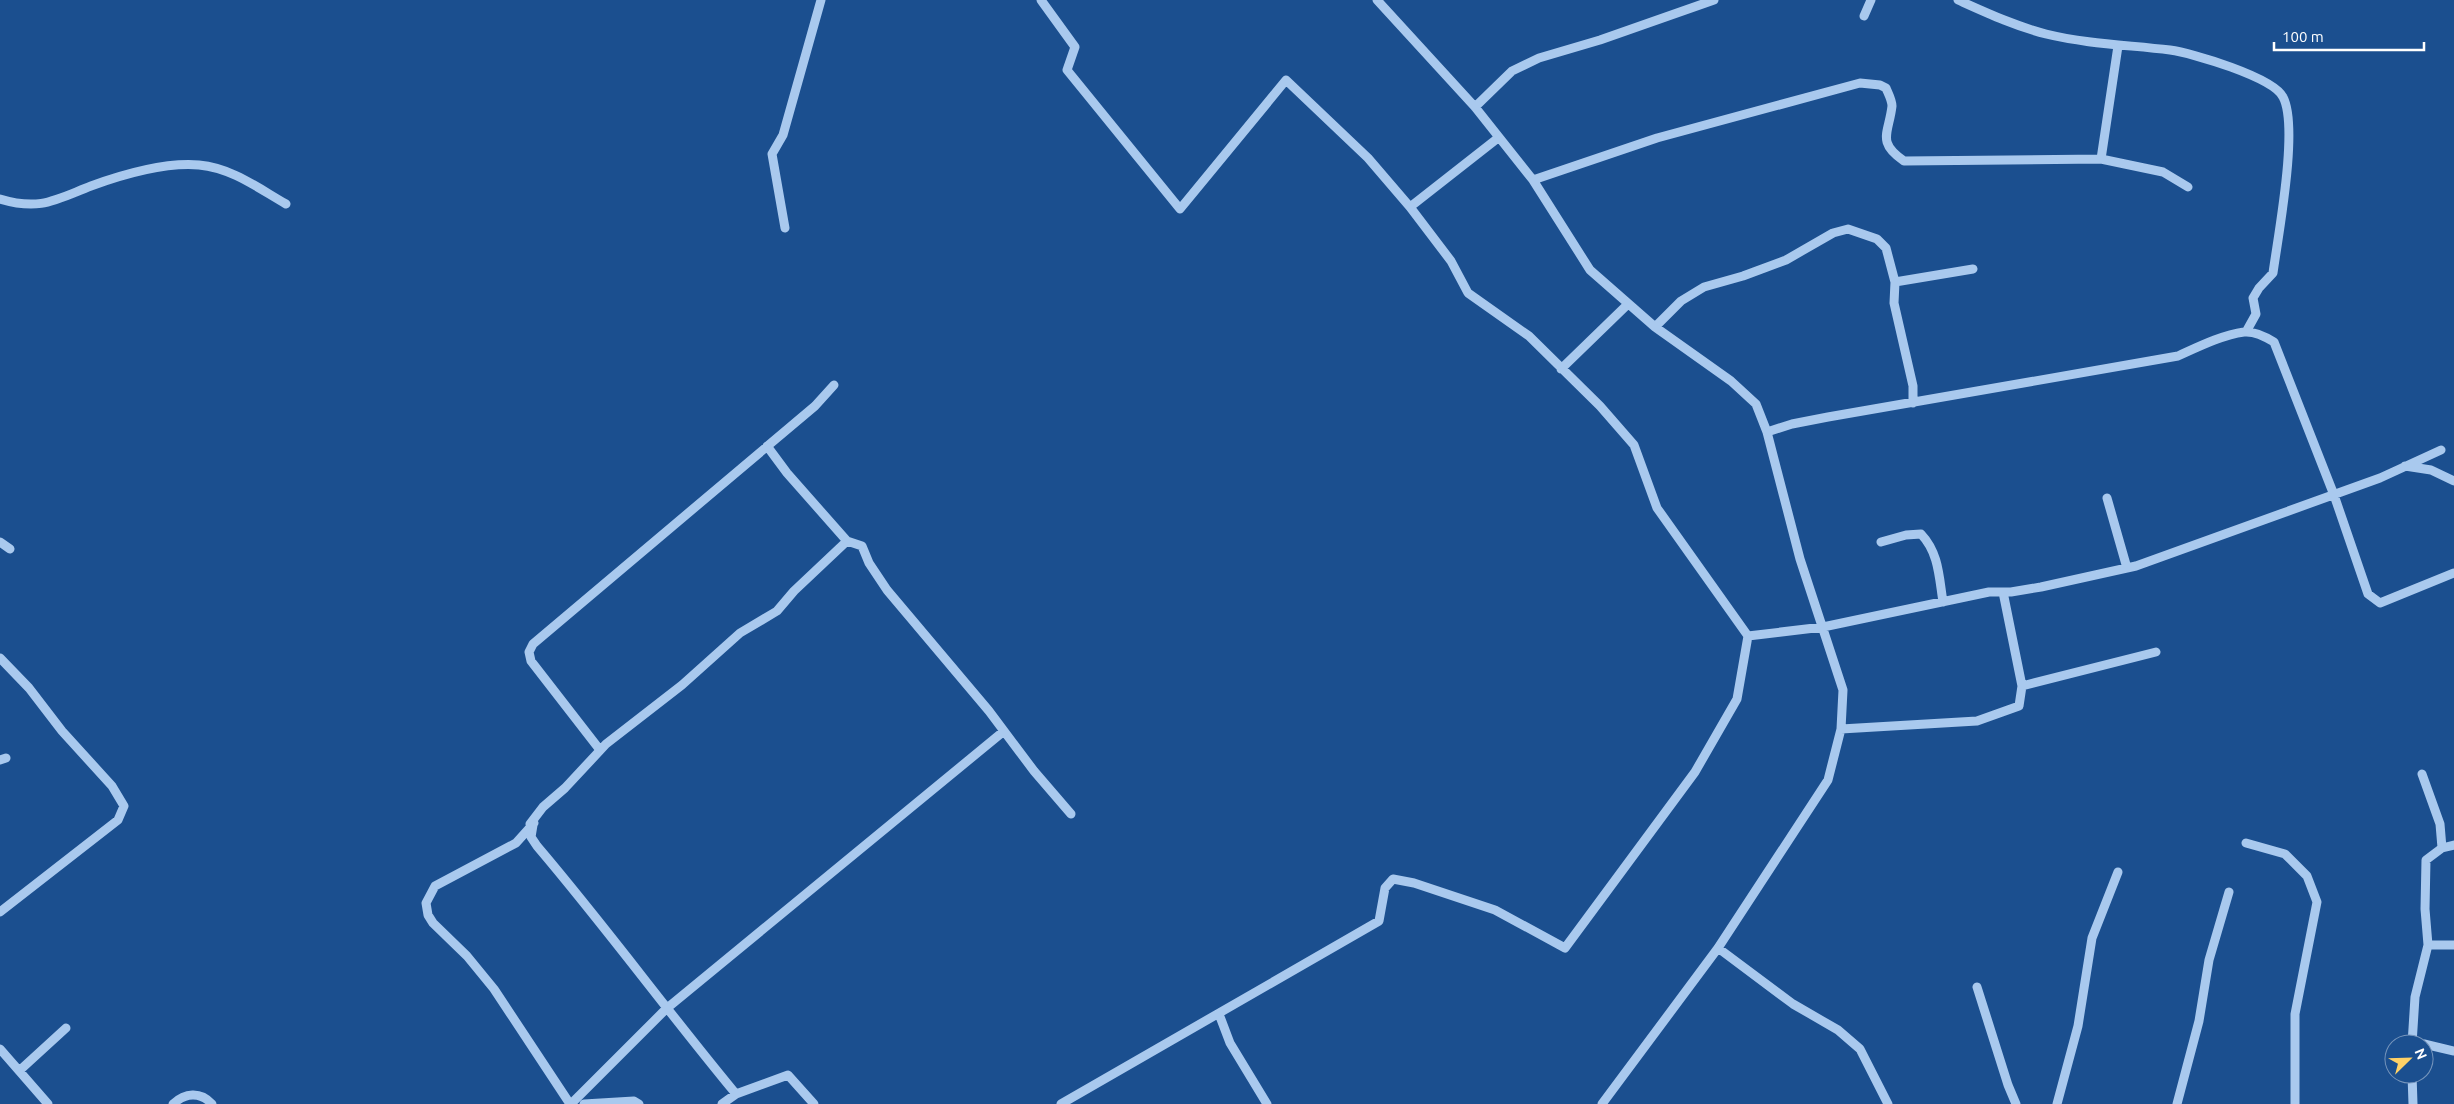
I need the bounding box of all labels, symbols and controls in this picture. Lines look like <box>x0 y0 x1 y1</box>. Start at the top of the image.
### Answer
scale bar <box>2274 20 2424 52</box>
text: 100 m <box>2282 28 2324 45</box>
north arrow <box>2384 1034 2434 1084</box>
text: N <box>2412 1046 2430 1062</box>

